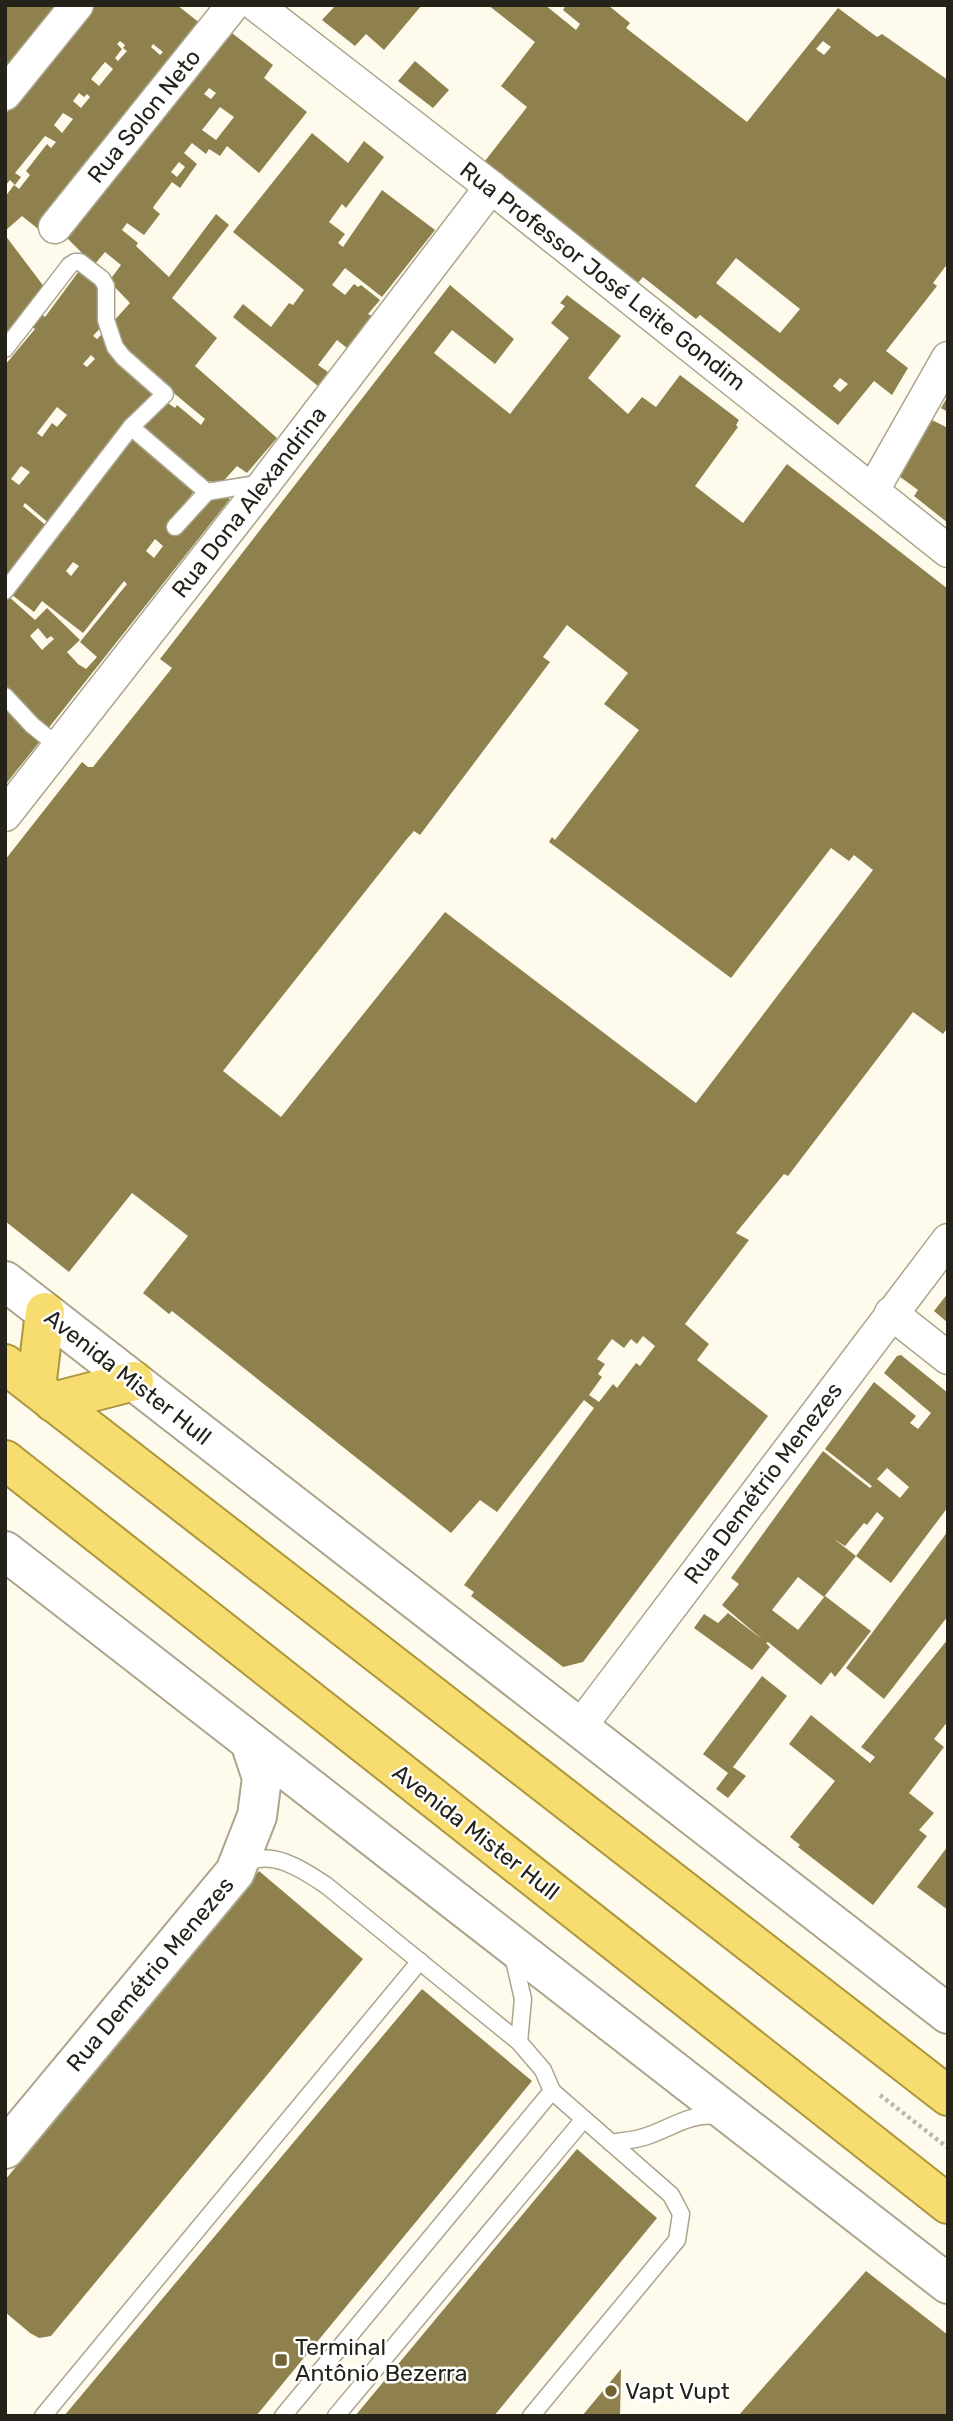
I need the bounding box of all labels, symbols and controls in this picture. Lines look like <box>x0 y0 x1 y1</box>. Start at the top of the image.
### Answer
street label: Rua Solon Neto <box>81 43 207 189</box>
street label: Rua Professor José Leite Gondim <box>455 156 751 396</box>
street label: Rua Dona Alexandrina <box>166 401 332 603</box>
street label: Avenida Mister Hull <box>39 1303 217 1451</box>
street label: Rua Demétrio Menezes <box>678 1377 848 1589</box>
street label: Avenida Mister Hull <box>387 1758 565 1906</box>
street label: Rua Demétrio Menezes <box>60 1871 240 2077</box>
place label: Terminal Antônio Bezerra <box>295 2333 467 2387</box>
marker: Terminal Antônio Bezerra <box>273 2352 289 2368</box>
place label: Vapt Vupt <box>625 2377 730 2405</box>
marker: Vapt Vupt <box>603 2383 619 2399</box>

